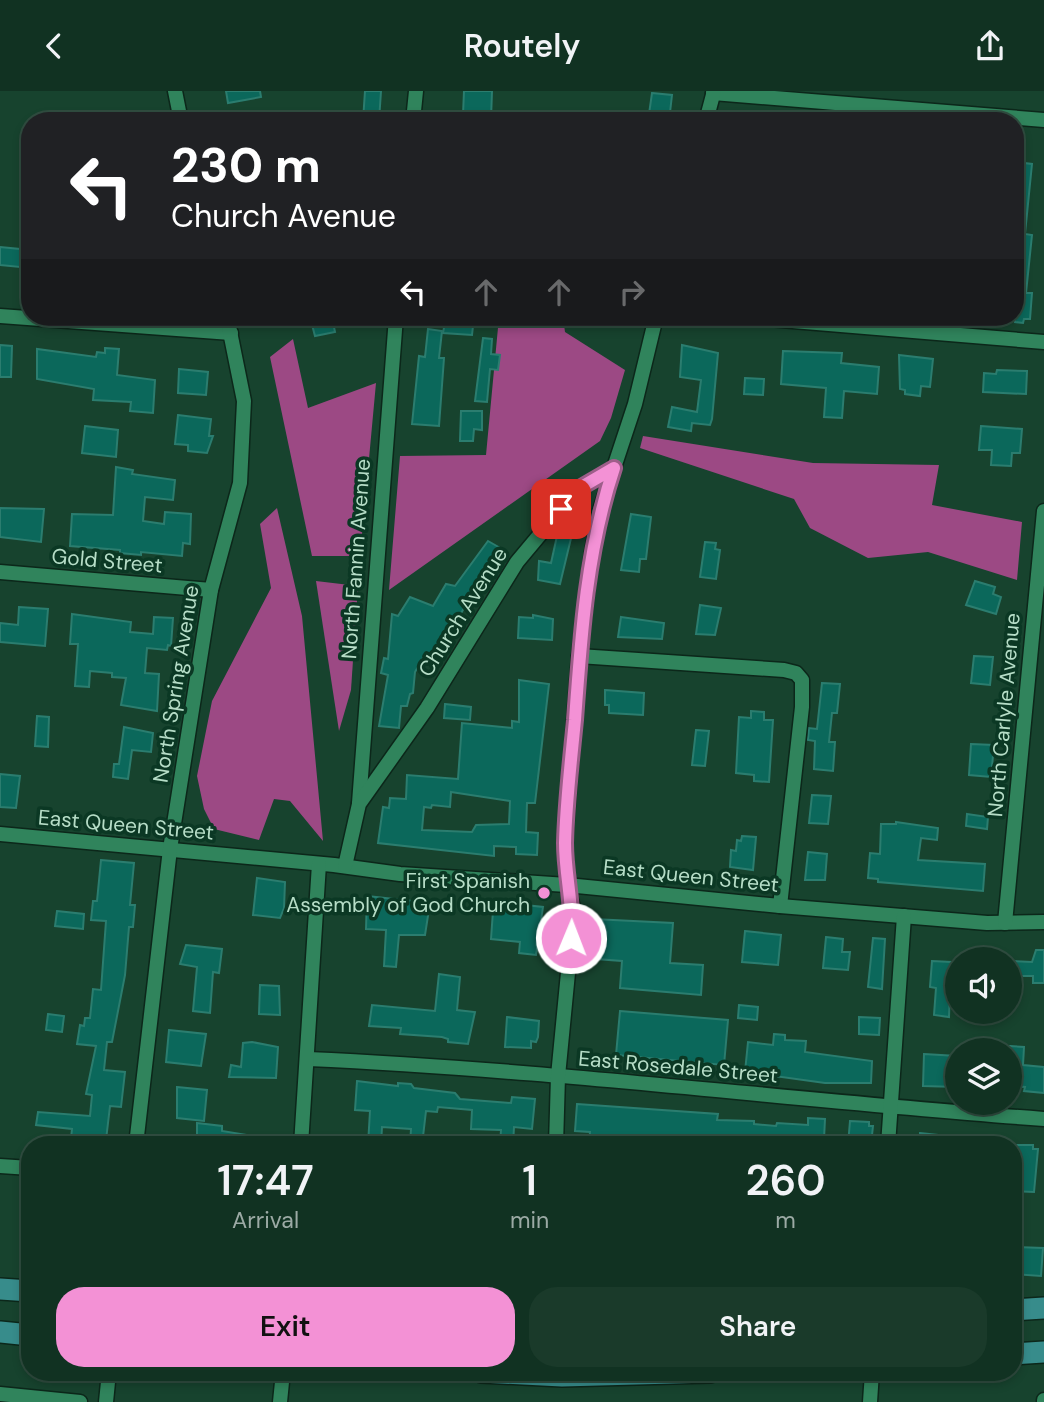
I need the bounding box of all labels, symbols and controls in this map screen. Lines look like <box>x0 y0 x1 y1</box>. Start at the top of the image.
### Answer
text: Routely <box>464 25 580 67</box>
icon: back <box>35 27 73 65</box>
icon: share <box>971 27 1009 65</box>
text: 230 m <box>171 133 321 197</box>
icon: left <box>56 140 147 231</box>
text: Church Avenue <box>171 195 396 237</box>
icon: left <box>394 273 432 311</box>
icon: ahead <box>467 273 505 311</box>
icon: ahead <box>540 273 578 311</box>
icon: right <box>613 273 651 311</box>
street label: North Fannin Avenue <box>335 458 377 660</box>
pin <box>531 479 591 539</box>
icon: arrive <box>542 490 580 528</box>
street label: Gold Street <box>50 542 164 580</box>
street label: Church Avenue <box>412 542 514 682</box>
street label: North Spring Avenue <box>147 583 205 785</box>
street label: North Carlyle Avenue <box>981 612 1027 818</box>
street label: East Queen Street <box>37 803 215 847</box>
street label: East Queen Street <box>602 853 780 899</box>
place label: First Spanish Assembly of God Church <box>286 867 530 919</box>
marker: First Spanish Assembly of God Church <box>536 885 552 901</box>
position arrow <box>534 901 608 975</box>
map controls <box>945 947 1022 1115</box>
button: sound <box>945 947 1022 1024</box>
button: layers <box>945 1038 1022 1115</box>
street label: East Rosedale Street <box>577 1044 779 1090</box>
text: 17:47 <box>217 1153 314 1208</box>
text: 1 <box>522 1153 537 1208</box>
text: 260 <box>746 1153 826 1208</box>
text: Arrival <box>232 1205 299 1235</box>
text: min <box>510 1205 549 1235</box>
text: m <box>775 1205 796 1235</box>
button: Exit <box>56 1287 515 1367</box>
button: Share <box>529 1287 987 1367</box>

